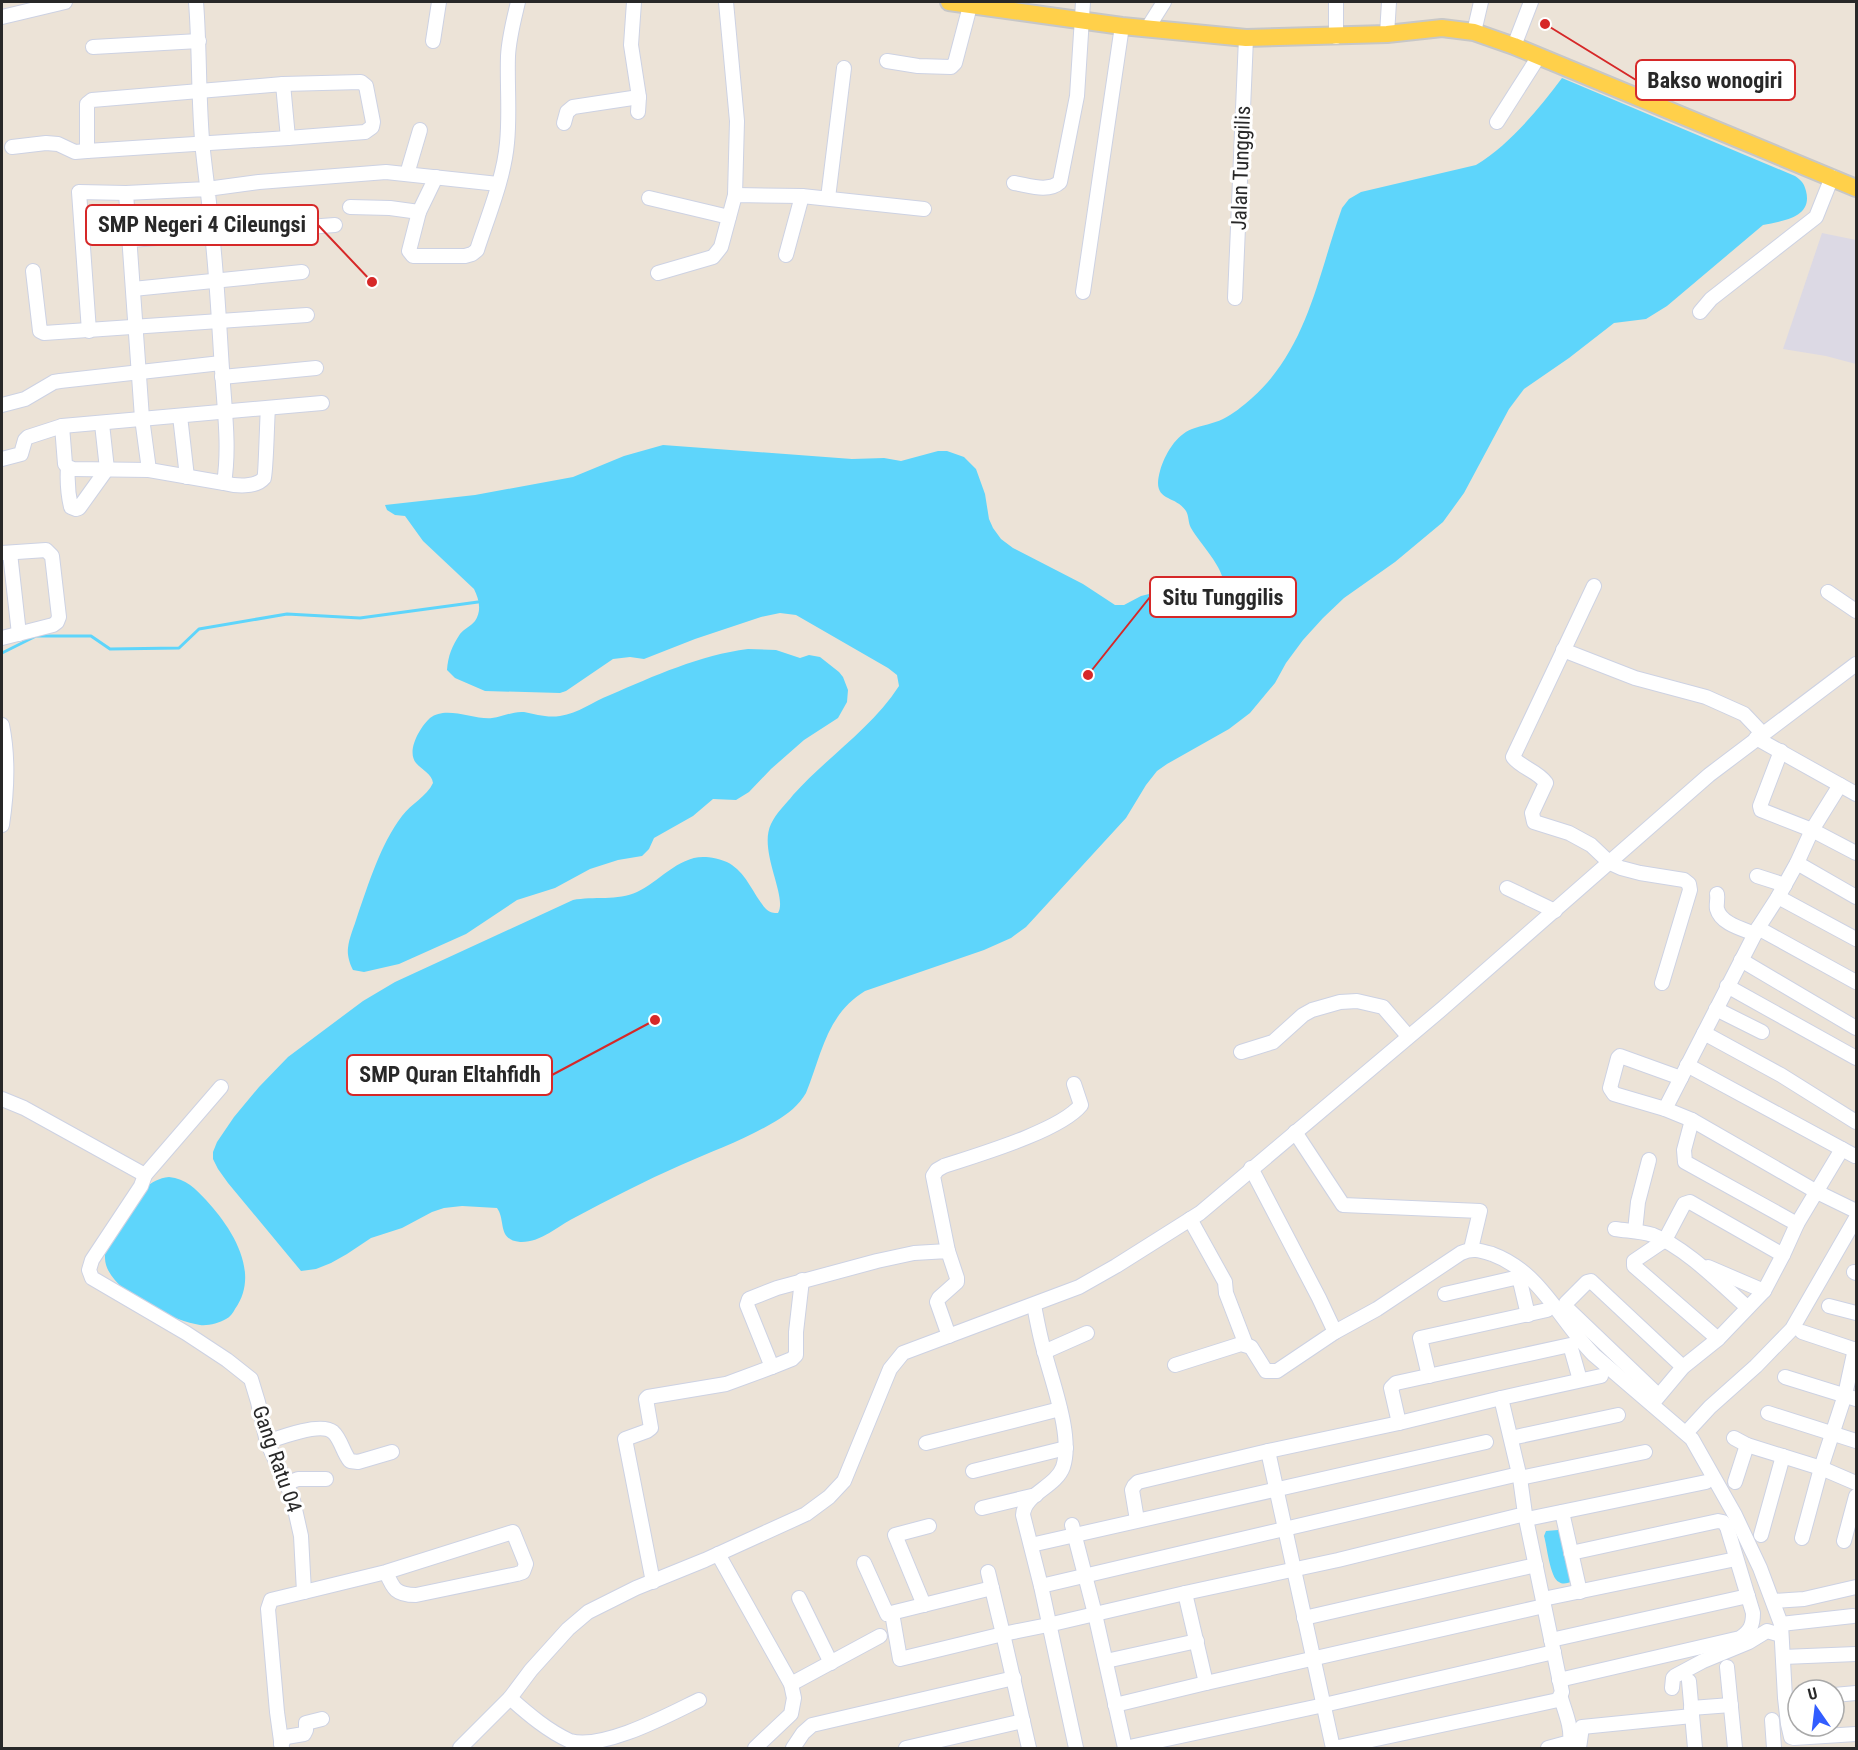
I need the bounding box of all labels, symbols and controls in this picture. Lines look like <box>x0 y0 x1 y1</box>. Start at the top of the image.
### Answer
callout: Bakso wonogiri <box>1636 60 1795 100</box>
text: Bakso wonogiri <box>1647 68 1783 93</box>
street label: Jalan Tunggilis <box>1227 105 1255 231</box>
callout: SMP Negeri 4 Cileungsi <box>86 205 318 245</box>
text: SMP Negeri 4 Cileungsi <box>98 212 306 237</box>
callout: Situ Tunggilis <box>1150 577 1296 617</box>
text: Situ Tunggilis <box>1162 585 1284 610</box>
callout: SMP Quran Eltahfidh <box>347 1055 552 1095</box>
text: SMP Quran Eltahfidh <box>359 1062 541 1087</box>
street label: Gang Ratu 04 <box>248 1403 306 1515</box>
north arrow <box>1786 1678 1846 1738</box>
text: U <box>1806 1684 1819 1704</box>

